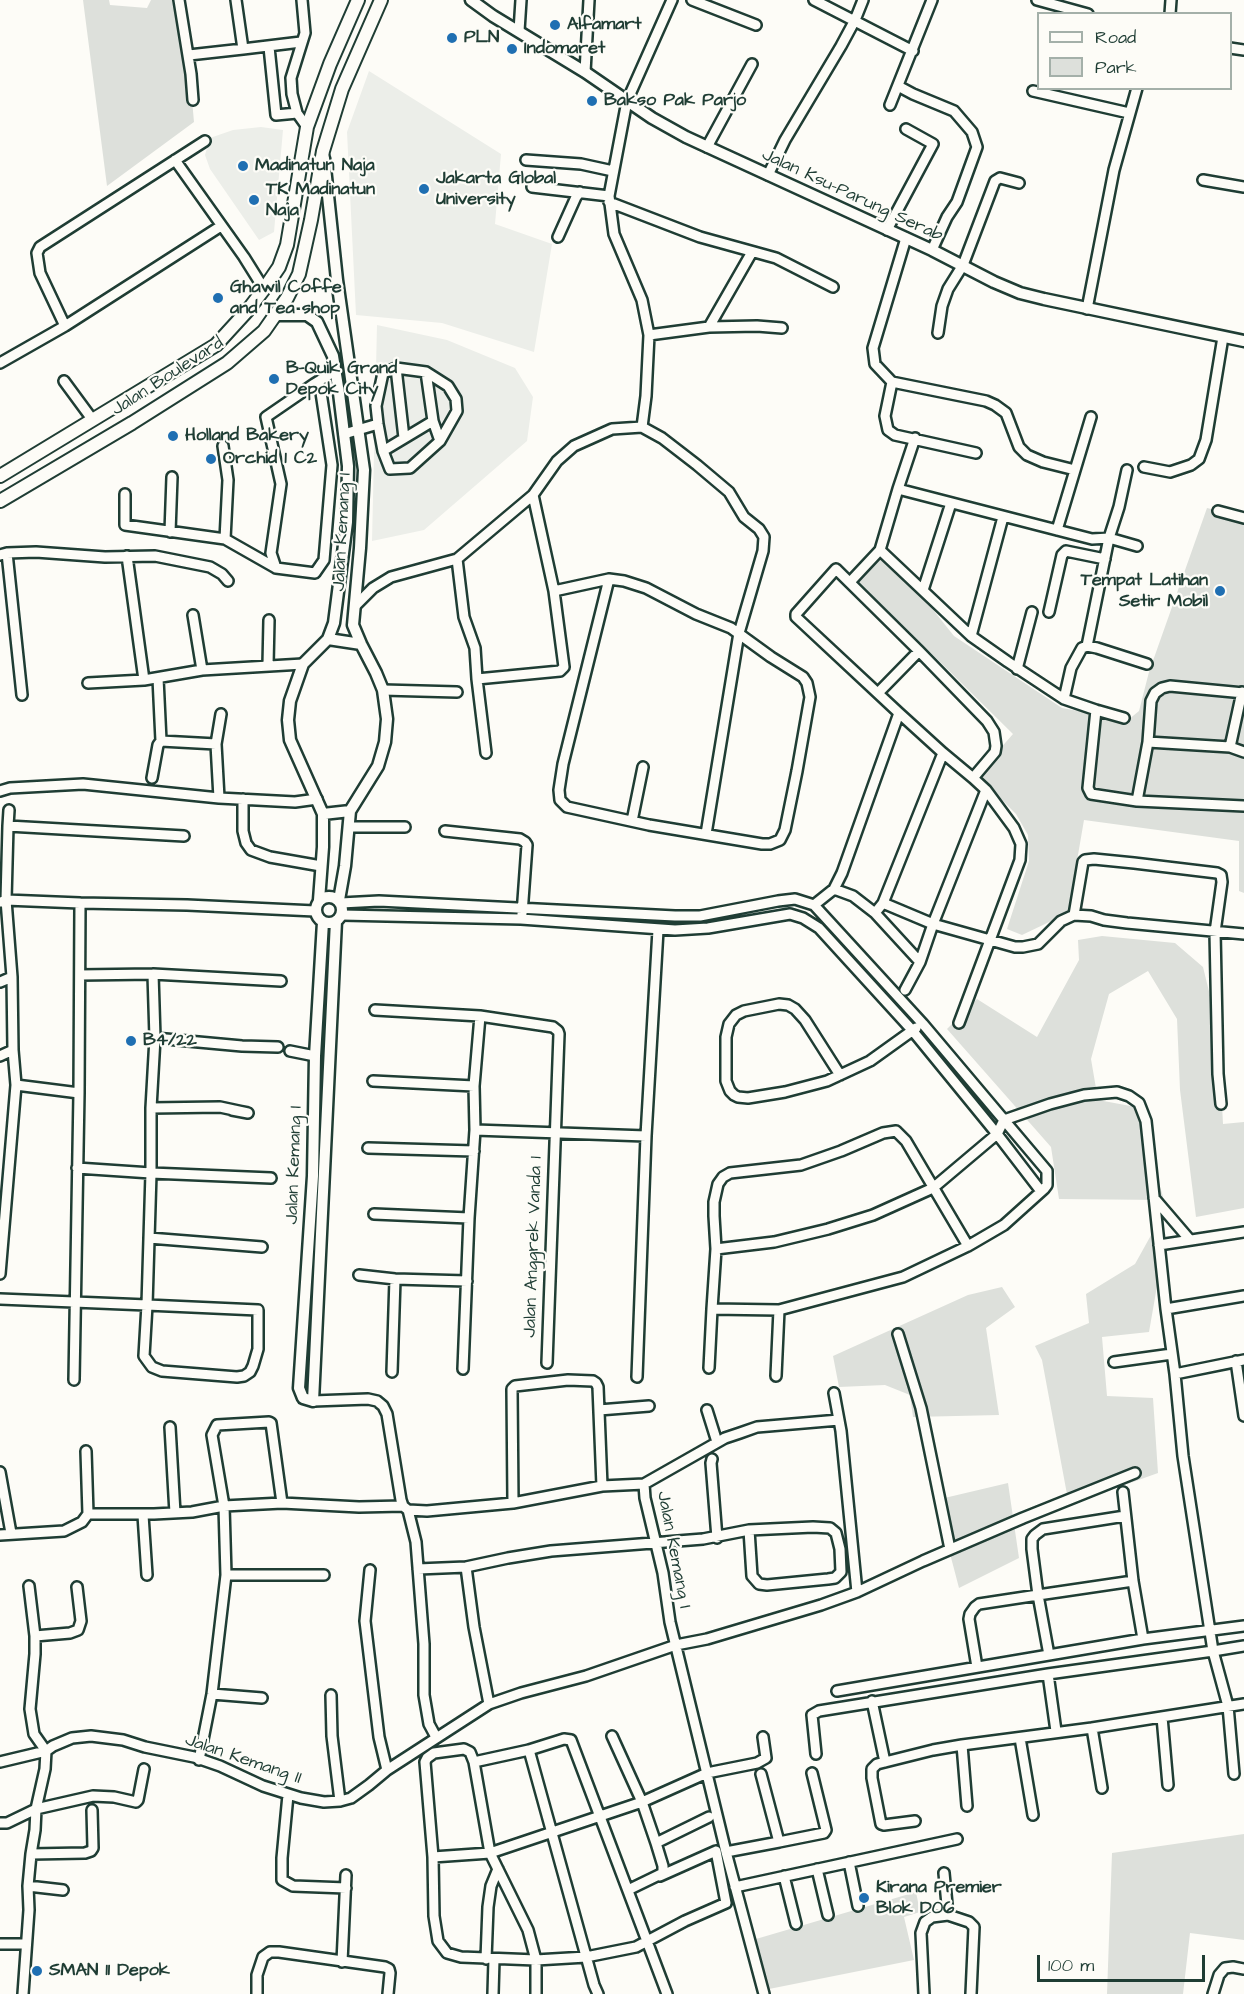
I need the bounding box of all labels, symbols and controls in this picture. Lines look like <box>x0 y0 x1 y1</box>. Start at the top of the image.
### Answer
legend <box>1037 12 1232 90</box>
place label: Alfamart <box>567 14 642 36</box>
marker: Alfamart <box>548 18 562 32</box>
text: Road <box>1095 25 1136 50</box>
place label: PLN <box>464 27 499 49</box>
marker: PLN <box>445 31 459 45</box>
place label: Indomaret <box>524 38 605 60</box>
marker: Indomaret <box>505 42 519 56</box>
text: Park <box>1095 55 1137 80</box>
place label: Bakso Pak Parjo <box>604 90 746 112</box>
marker: Bakso Pak Parjo <box>585 94 599 108</box>
street label: Jalan Ksu-Parung Serab <box>758 145 946 247</box>
place label: Madinatun Naja <box>255 155 375 177</box>
marker: Madinatun Naja <box>236 159 250 173</box>
place label: Jakarta Global University <box>436 168 556 210</box>
place label: TK Madinatun Naja <box>266 179 375 222</box>
marker: Jakarta Global University <box>417 182 431 196</box>
marker: TK Madinatun Naja <box>247 193 261 207</box>
place label: Ghawil Coffe and Tea shop <box>230 277 342 320</box>
marker: Ghawil Coffe and Tea shop <box>211 291 225 305</box>
street label: Jalan Boulevard <box>108 333 228 421</box>
place label: B-Quik Grand Depok City <box>286 358 397 400</box>
marker: B-Quik Grand Depok City <box>267 372 281 386</box>
place label: Holland Bakery <box>185 425 309 447</box>
marker: Holland Bakery <box>166 429 180 443</box>
place label: Orchid 1 C2 <box>223 448 317 470</box>
marker: Orchid 1 C2 <box>204 452 218 466</box>
street label: Jalan Kemang I <box>329 472 357 592</box>
place label: Tempat Latihan Setir Mobil <box>1081 570 1208 612</box>
marker: Tempat Latihan Setir Mobil <box>1213 584 1227 598</box>
place label: B4/22 <box>143 1030 197 1052</box>
marker: B4/22 <box>124 1034 138 1048</box>
street label: Jalan Kemang I <box>282 1105 308 1225</box>
street label: Jalan Anggrek Vanda 1 <box>520 1156 548 1338</box>
street label: Jalan Kemang I <box>651 1490 695 1610</box>
street label: Jalan Kemang II <box>182 1730 304 1790</box>
place label: Kirana Premier Blok D06 <box>876 1877 1002 1920</box>
marker: Kirana Premier Blok D06 <box>857 1891 871 1905</box>
scale bar <box>1040 1943 1208 1981</box>
text: 100 m <box>1048 1953 1094 1978</box>
place label: SMAN 11 Depok <box>49 1960 170 1982</box>
marker: SMAN 11 Depok <box>30 1964 44 1978</box>

